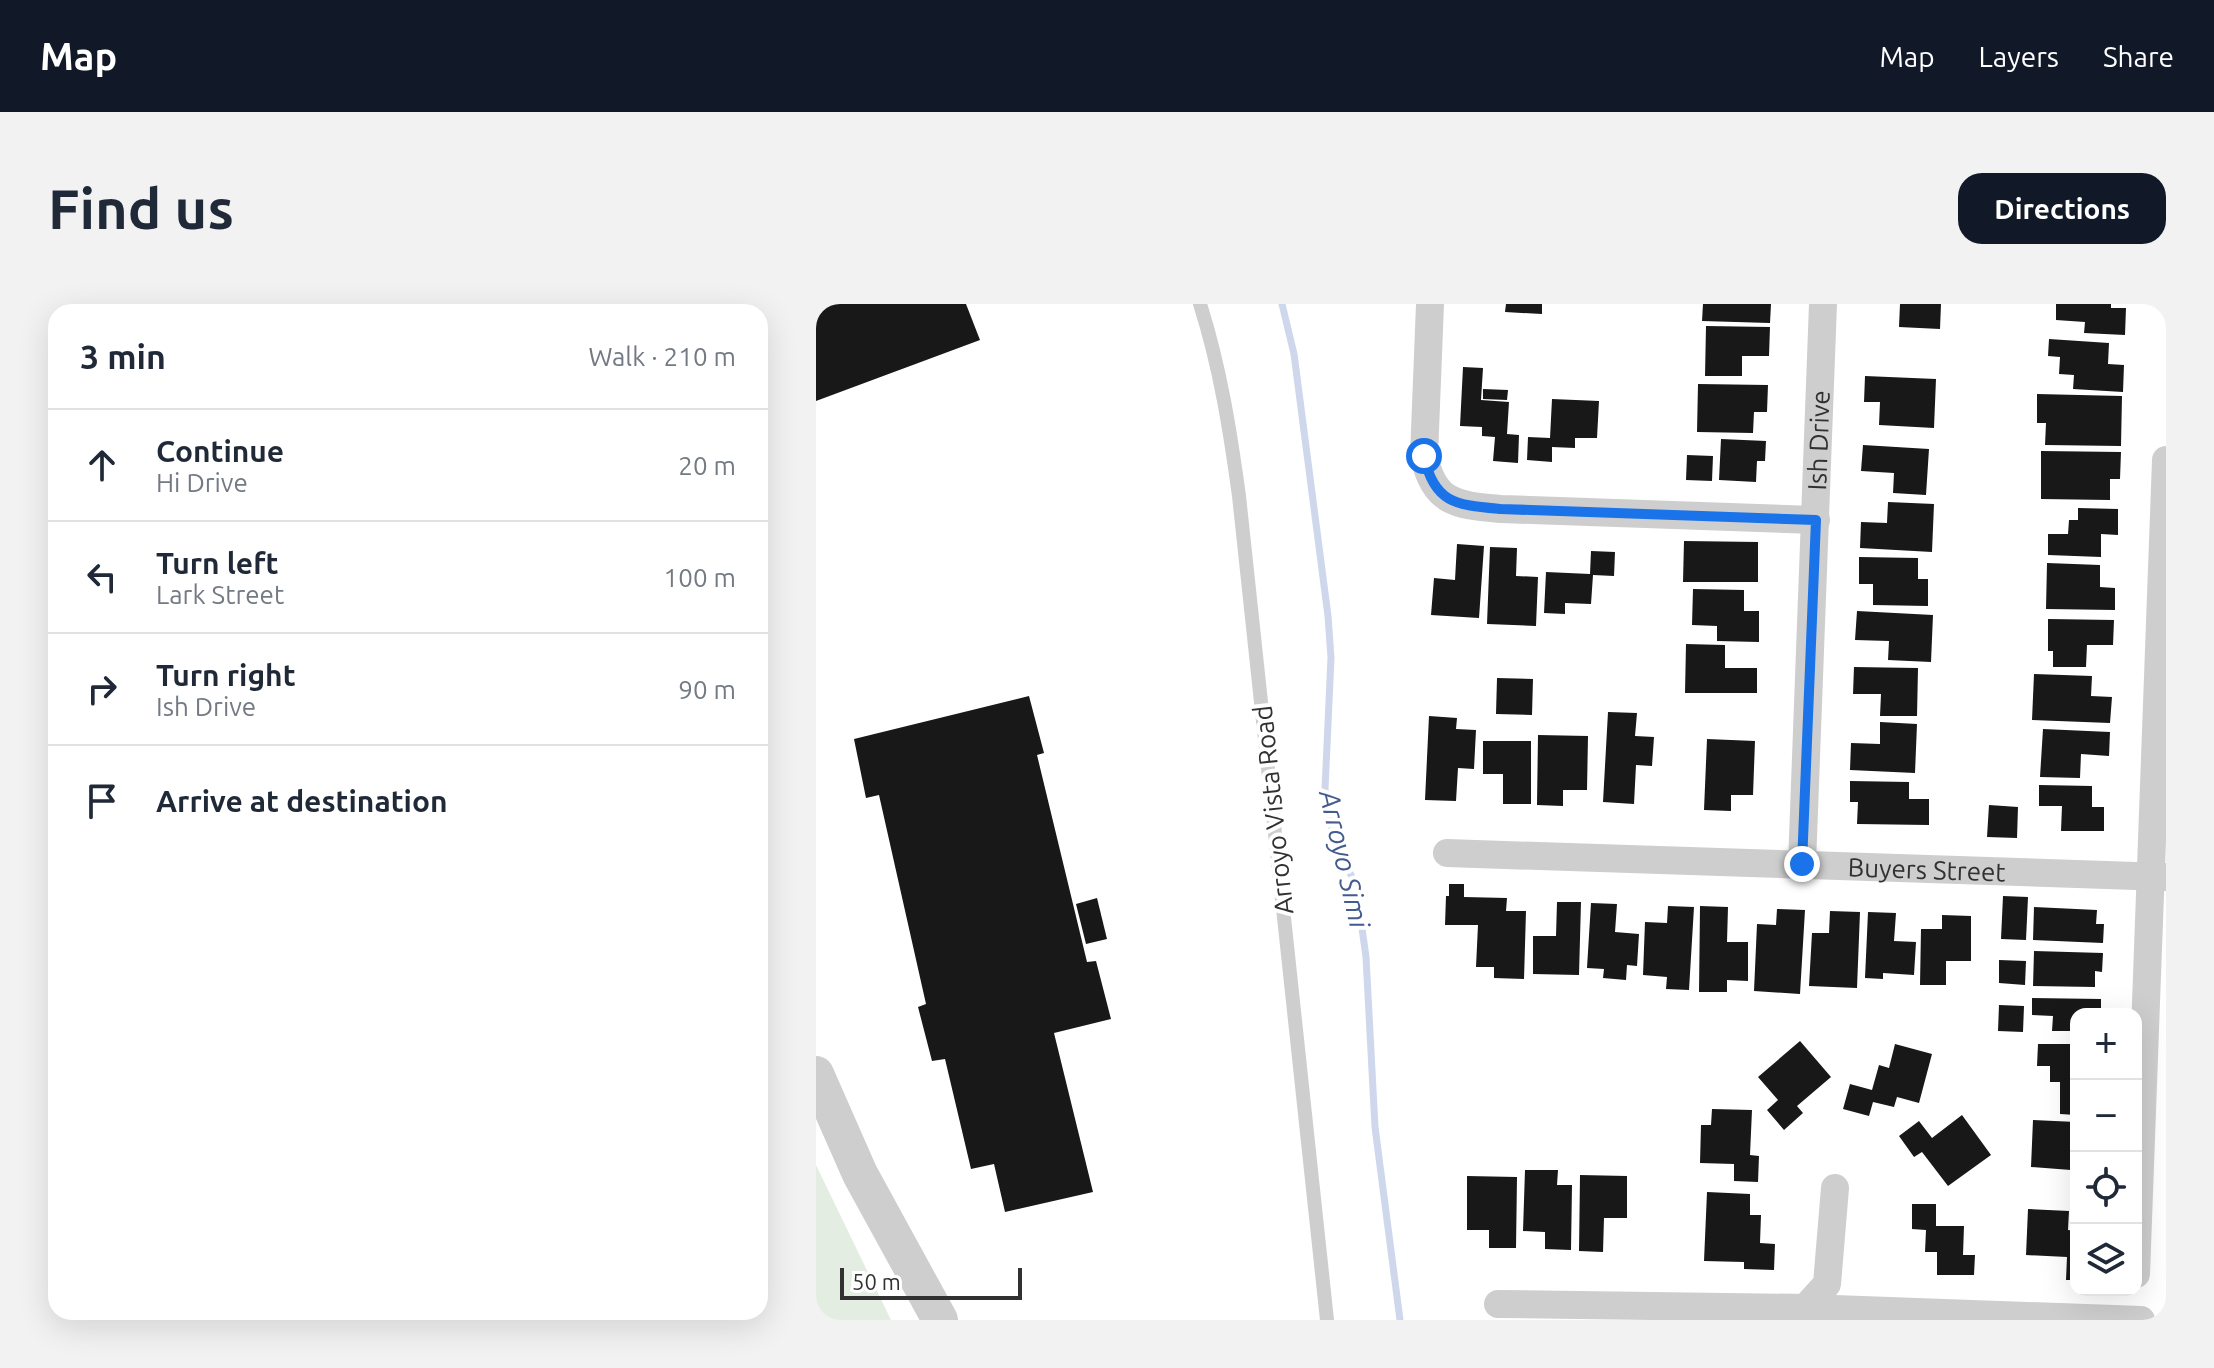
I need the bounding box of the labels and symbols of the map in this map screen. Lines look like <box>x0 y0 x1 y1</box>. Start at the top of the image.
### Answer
street label: Ish Drive <box>1802 390 1834 491</box>
route start <box>1406 438 1442 474</box>
street label: Arroyo Vista Road <box>1248 704 1298 916</box>
water label: Arroyo Simi <box>1314 785 1376 932</box>
route end <box>1784 846 1820 882</box>
street label: Buyers Street <box>1847 852 2006 886</box>
scale bar <box>840 1264 1022 1300</box>

